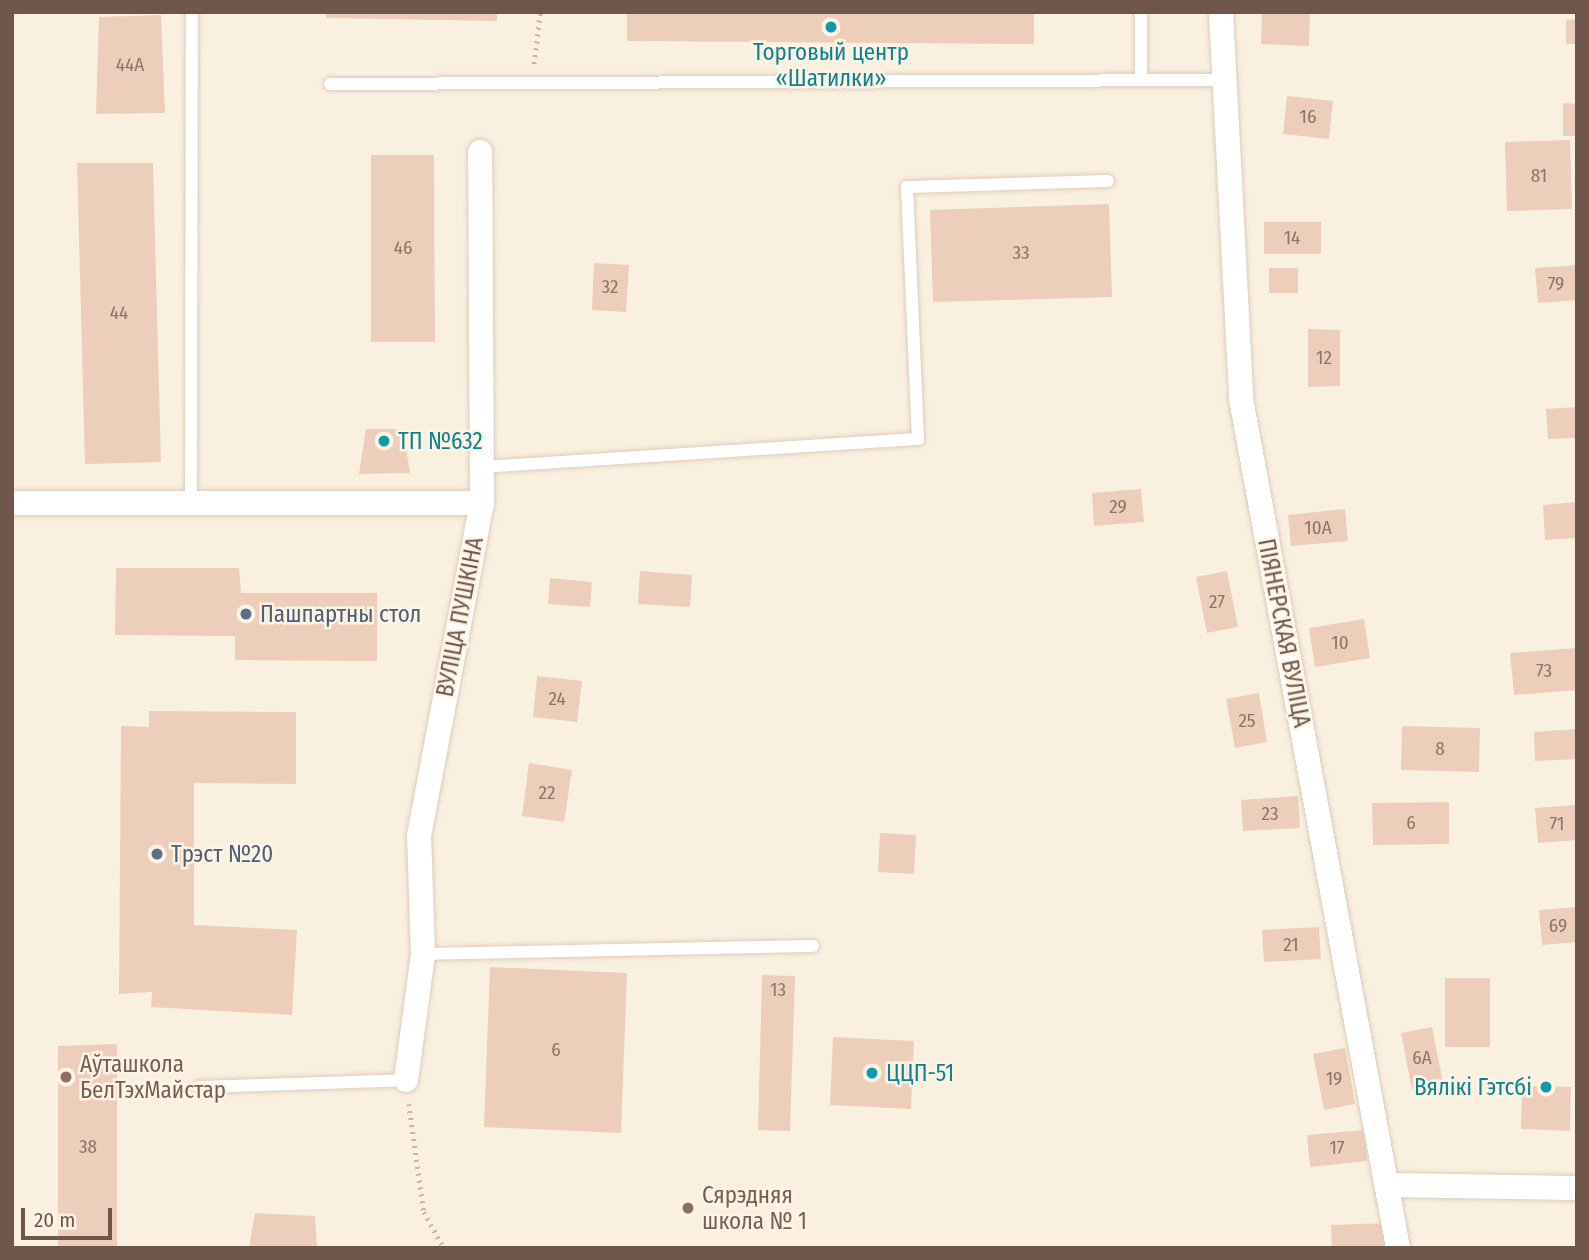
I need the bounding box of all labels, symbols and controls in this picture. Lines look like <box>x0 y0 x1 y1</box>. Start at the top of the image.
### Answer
marker: Торговый центр «Шатилки» <box>823 19 839 35</box>
place label: Торговый центр «Шатилки» <box>753 38 909 92</box>
house number: 44А <box>116 54 144 76</box>
house number: 16 <box>1300 106 1316 128</box>
house number: 81 <box>1531 165 1547 187</box>
house number: 14 <box>1284 227 1300 249</box>
house number: 46 <box>394 237 412 259</box>
house number: 33 <box>1012 242 1030 264</box>
house number: 79 <box>1548 273 1564 295</box>
house number: 32 <box>602 276 618 298</box>
house number: 44 <box>110 302 128 324</box>
house number: 12 <box>1316 347 1332 369</box>
place label: ТП №632 <box>398 427 483 455</box>
marker: ТП №632 <box>376 433 392 449</box>
house number: 29 <box>1109 496 1127 518</box>
house number: 10А <box>1304 517 1332 539</box>
street label: ВУЛІЦА ПУШКІНА <box>431 535 489 699</box>
street label: ПІЯНЕРСКАЯ ВУЛІЦА <box>1252 536 1316 730</box>
house number: 27 <box>1209 591 1225 613</box>
place label: Пашпартны стол <box>260 600 421 628</box>
marker: Пашпартны стол <box>238 606 254 622</box>
house number: 10 <box>1331 632 1349 654</box>
house number: 73 <box>1536 660 1552 682</box>
house number: 24 <box>548 688 566 710</box>
house number: 25 <box>1238 710 1256 732</box>
house number: 8 <box>1435 738 1445 760</box>
house number: 22 <box>539 782 555 804</box>
house number: 23 <box>1262 803 1278 825</box>
house number: 6 <box>1406 812 1416 834</box>
house number: 71 <box>1550 813 1564 835</box>
place label: Трэст №20 <box>171 840 273 868</box>
marker: Трэст №20 <box>149 846 165 862</box>
house number: 69 <box>1549 915 1567 937</box>
house number: 21 <box>1283 934 1299 956</box>
house number: 13 <box>770 979 786 1001</box>
house number: 6 <box>551 1039 561 1061</box>
house number: 6А <box>1412 1047 1432 1069</box>
place label: Аўташкола БелТэхМайстар <box>80 1050 226 1104</box>
place label: ЦЦП-51 <box>886 1059 954 1087</box>
marker: ЦЦП-51 <box>864 1065 880 1081</box>
house number: 19 <box>1326 1068 1342 1090</box>
marker: Аўташкола БелТэхМайстар <box>58 1069 74 1085</box>
place label: Вялікі Гэтсбі <box>1414 1073 1532 1101</box>
marker: Вялікі Гэтсбі <box>1538 1079 1554 1095</box>
house number: 38 <box>79 1136 97 1158</box>
house number: 17 <box>1329 1137 1345 1159</box>
place label: Сярэдняя школа № 1 <box>702 1181 807 1235</box>
scale bar <box>24 1194 116 1238</box>
marker: Сярэдняя школа № 1 <box>680 1200 696 1216</box>
text: 20 m <box>34 1207 75 1233</box>

